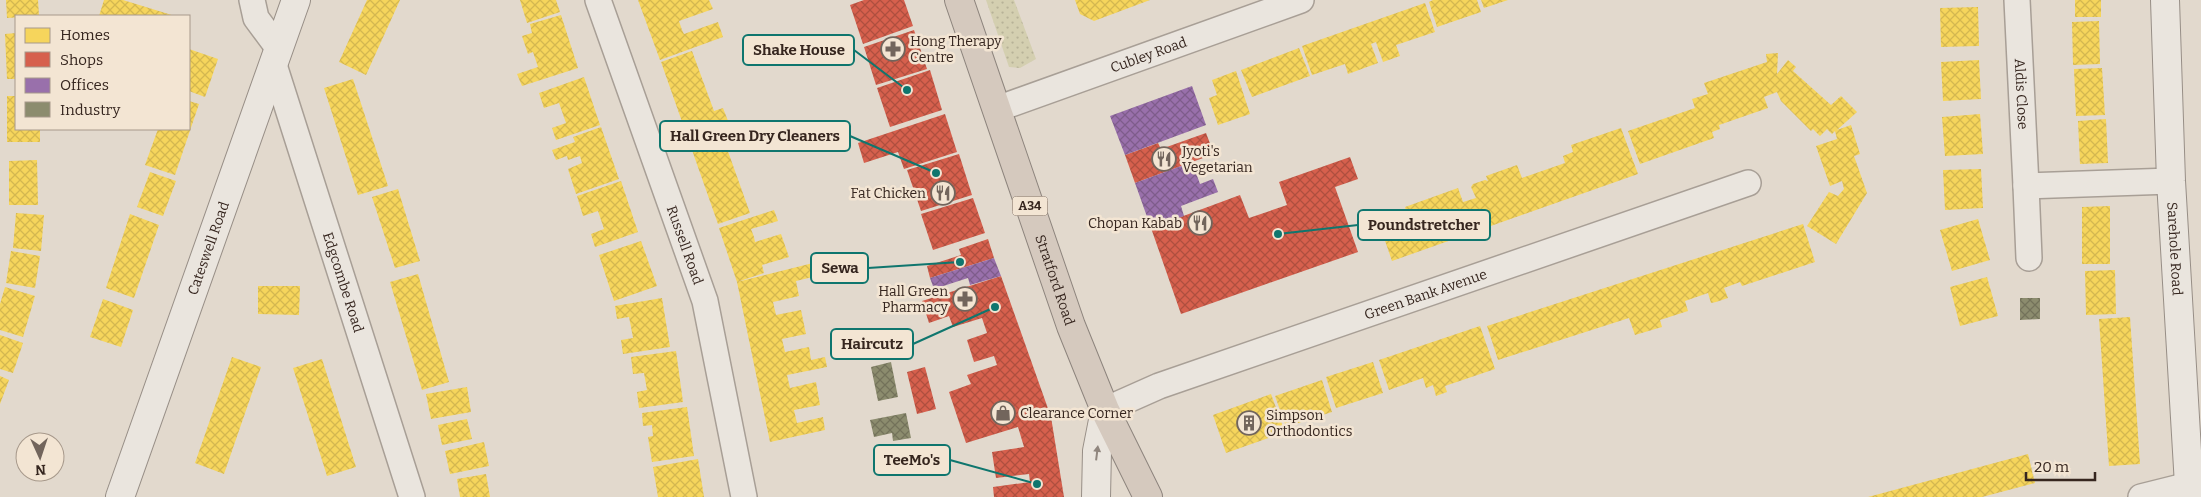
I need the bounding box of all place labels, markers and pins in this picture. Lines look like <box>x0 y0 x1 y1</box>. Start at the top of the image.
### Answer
place label: Hong Therapy Centre <box>910 33 1002 66</box>
callout: Shake House <box>743 35 854 65</box>
pharmacy icon: Hong Therapy Centre <box>880 36 906 62</box>
callout: Hall Green Dry Cleaners <box>660 121 850 151</box>
place label: Jyoti's Vegetarian <box>1181 143 1253 176</box>
restaurant icon: Jyoti's Vegetarian <box>1151 146 1177 172</box>
restaurant icon: Fat Chicken <box>930 180 956 206</box>
place label: Fat Chicken <box>851 185 926 202</box>
restaurant icon: Chopan Kabab <box>1187 210 1213 236</box>
callout: Poundstretcher <box>1358 210 1490 240</box>
place label: Chopan Kabab <box>1088 215 1182 232</box>
callout: Sewa <box>811 253 868 283</box>
place label: Hall Green Pharmacy <box>878 283 949 316</box>
pharmacy icon: Hall Green Pharmacy <box>952 286 978 312</box>
callout: Haircutz <box>831 329 913 359</box>
shop icon: Clearance Corner <box>990 400 1016 426</box>
place label: Clearance Corner <box>1020 405 1133 422</box>
place label: Simpson Orthodontics <box>1266 407 1352 440</box>
building icon: Simpson Orthodontics <box>1236 410 1262 436</box>
callout: TeeMo's <box>874 445 950 475</box>

